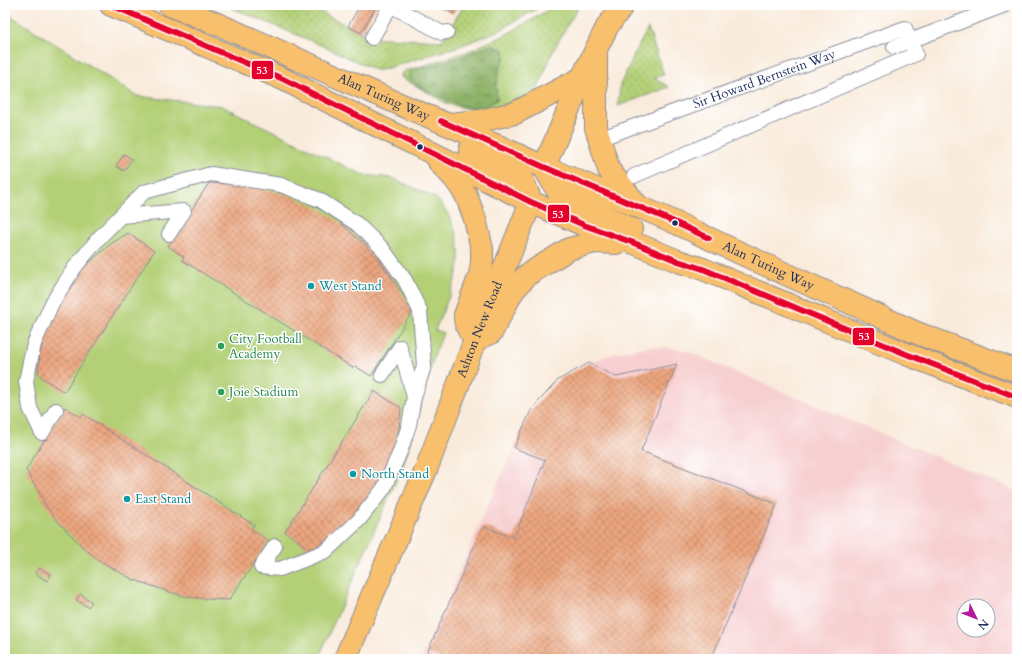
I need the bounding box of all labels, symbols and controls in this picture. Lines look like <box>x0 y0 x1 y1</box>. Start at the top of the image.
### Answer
street label: Sir Howard Bernstein Way <box>690 45 838 113</box>
line badge: 53 <box>251 60 274 80</box>
text: 53 <box>256 63 268 78</box>
street label: Alan Turing Way <box>335 69 433 125</box>
unlabelled marker <box>415 142 425 152</box>
line badge: 53 <box>547 204 570 223</box>
text: 53 <box>552 207 564 222</box>
unlabelled marker <box>670 218 680 228</box>
street label: Alan Turing Way <box>720 237 817 295</box>
place label: West Stand <box>318 277 382 295</box>
street label: Ashton New Road <box>453 279 507 380</box>
marker: West Stand <box>306 281 316 291</box>
line badge: 53 <box>852 327 875 346</box>
text: 53 <box>858 329 870 344</box>
place label: City Football Academy <box>229 330 303 363</box>
marker: City Football Academy <box>216 341 226 351</box>
place label: Joie Stadium <box>227 383 298 401</box>
marker: Joie Stadium <box>216 387 226 397</box>
place label: North Stand <box>361 465 429 483</box>
marker: North Stand <box>348 469 358 479</box>
place label: East Stand <box>135 490 191 508</box>
marker: East Stand <box>122 494 132 504</box>
north arrow <box>956 598 996 638</box>
text: N <box>974 616 992 633</box>

